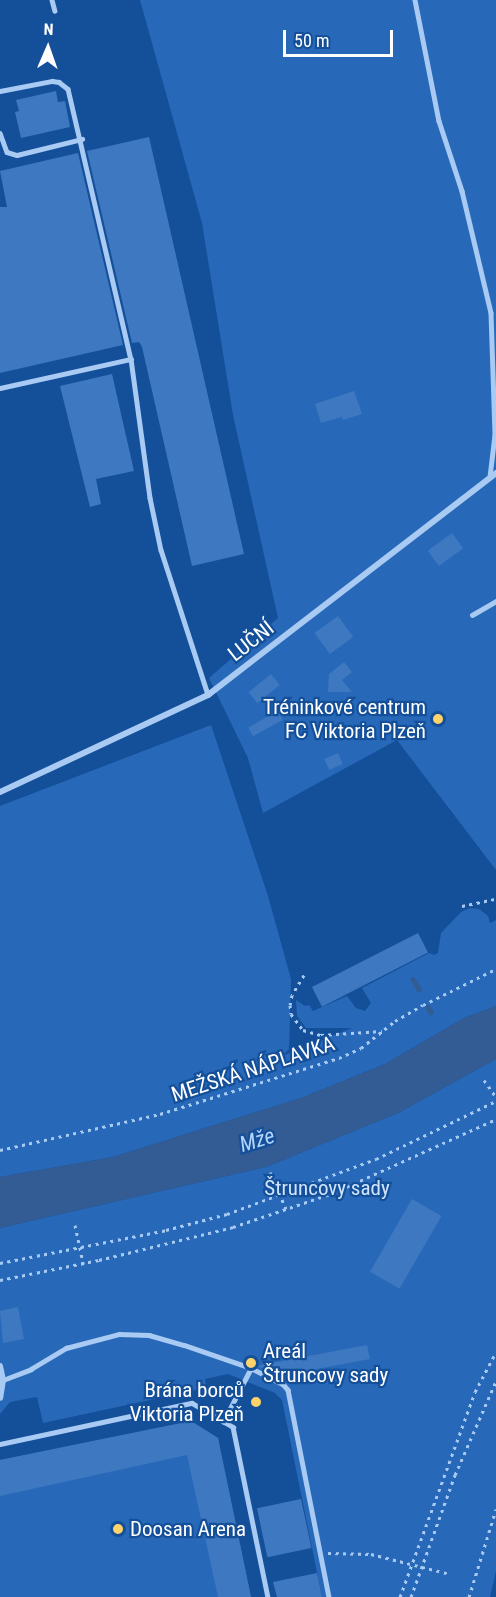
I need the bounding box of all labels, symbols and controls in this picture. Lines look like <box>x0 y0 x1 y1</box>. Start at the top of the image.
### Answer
north arrow <box>18 18 78 78</box>
scale bar <box>286 18 396 56</box>
text: N <box>43 20 54 39</box>
text: 50 m <box>294 30 329 51</box>
street label: LUČNÍ <box>223 615 279 667</box>
place label: Tréninkové centrum FC Viktoria Plzeň <box>263 694 426 744</box>
marker: Tréninkové centrum FC Viktoria Plzeň <box>431 712 445 726</box>
street label: MEŽSKÁ NÁPLAVKA <box>168 1031 338 1107</box>
water label: Mže <box>236 1122 278 1158</box>
park label: Štruncovy sady <box>264 1175 390 1201</box>
place label: Areál Štruncovy sady <box>263 1338 388 1388</box>
marker: Areál Štruncovy sady <box>244 1356 258 1370</box>
place label: Brána borců Viktoria Plzeň <box>130 1377 244 1427</box>
marker: Brána borců Viktoria Plzeň <box>249 1395 263 1409</box>
place label: Doosan Arena <box>130 1516 246 1542</box>
marker: Doosan Arena <box>111 1522 125 1536</box>

